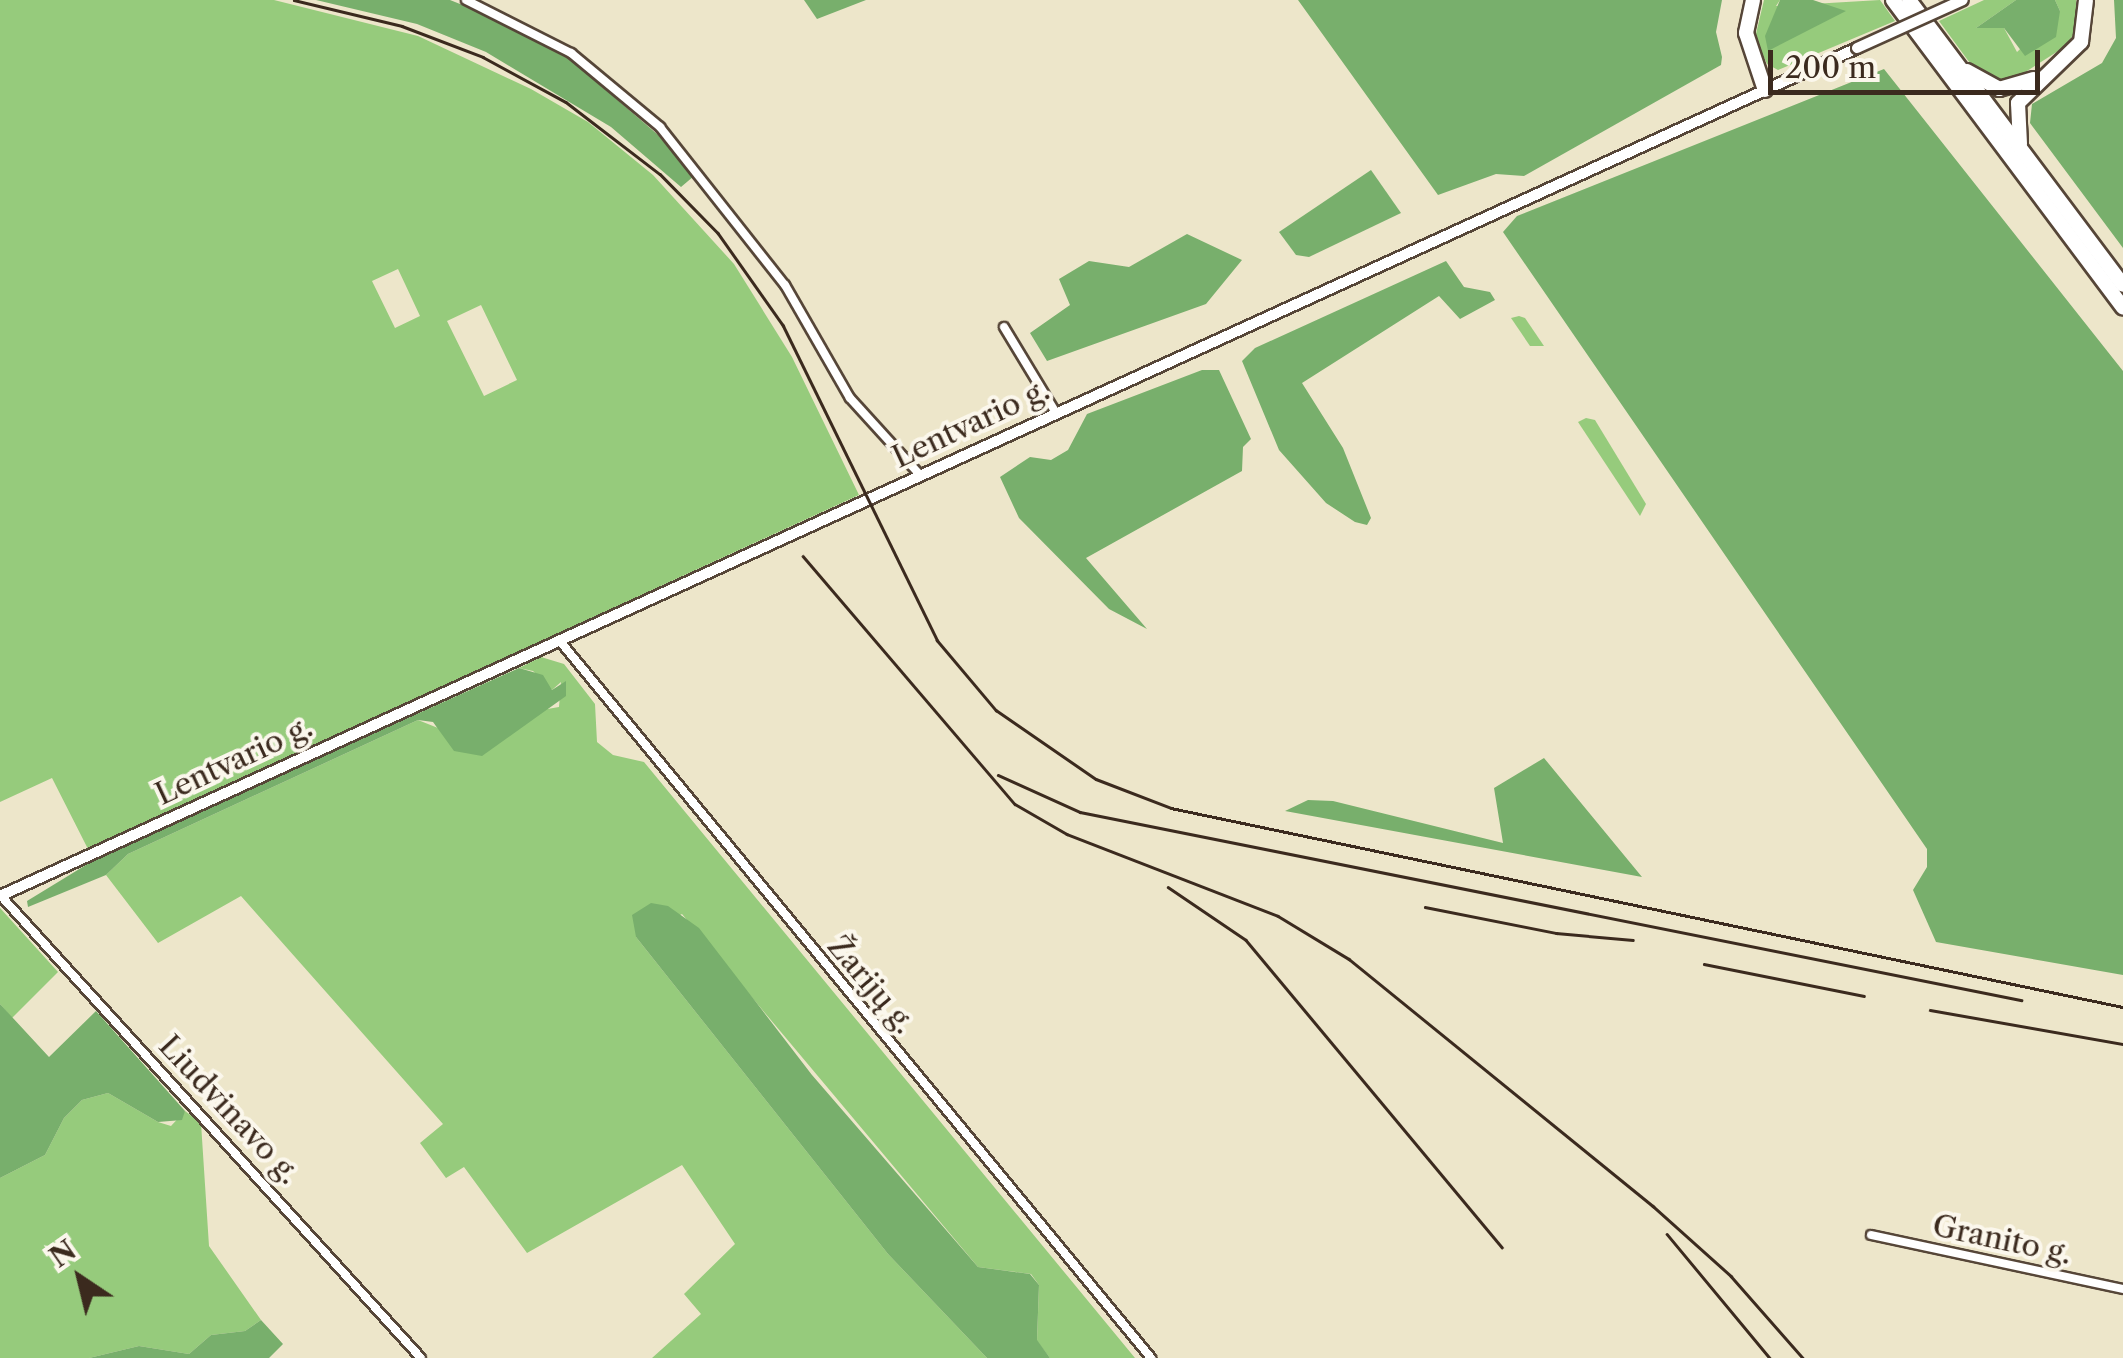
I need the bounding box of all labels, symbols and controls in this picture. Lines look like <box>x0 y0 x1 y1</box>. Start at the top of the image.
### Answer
scale bar <box>1773 30 2046 92</box>
text: 200 m <box>1785 49 1876 86</box>
street label: Lentvario g. <box>887 372 1055 476</box>
street label: Lentvario g. <box>150 709 318 813</box>
street label: Žarijų g. <box>820 929 922 1041</box>
street label: Liudvinavo g. <box>151 1028 307 1192</box>
street label: Granito g. <box>1929 1208 2075 1272</box>
north arrow <box>30 1228 130 1328</box>
text: N <box>43 1233 83 1274</box>

